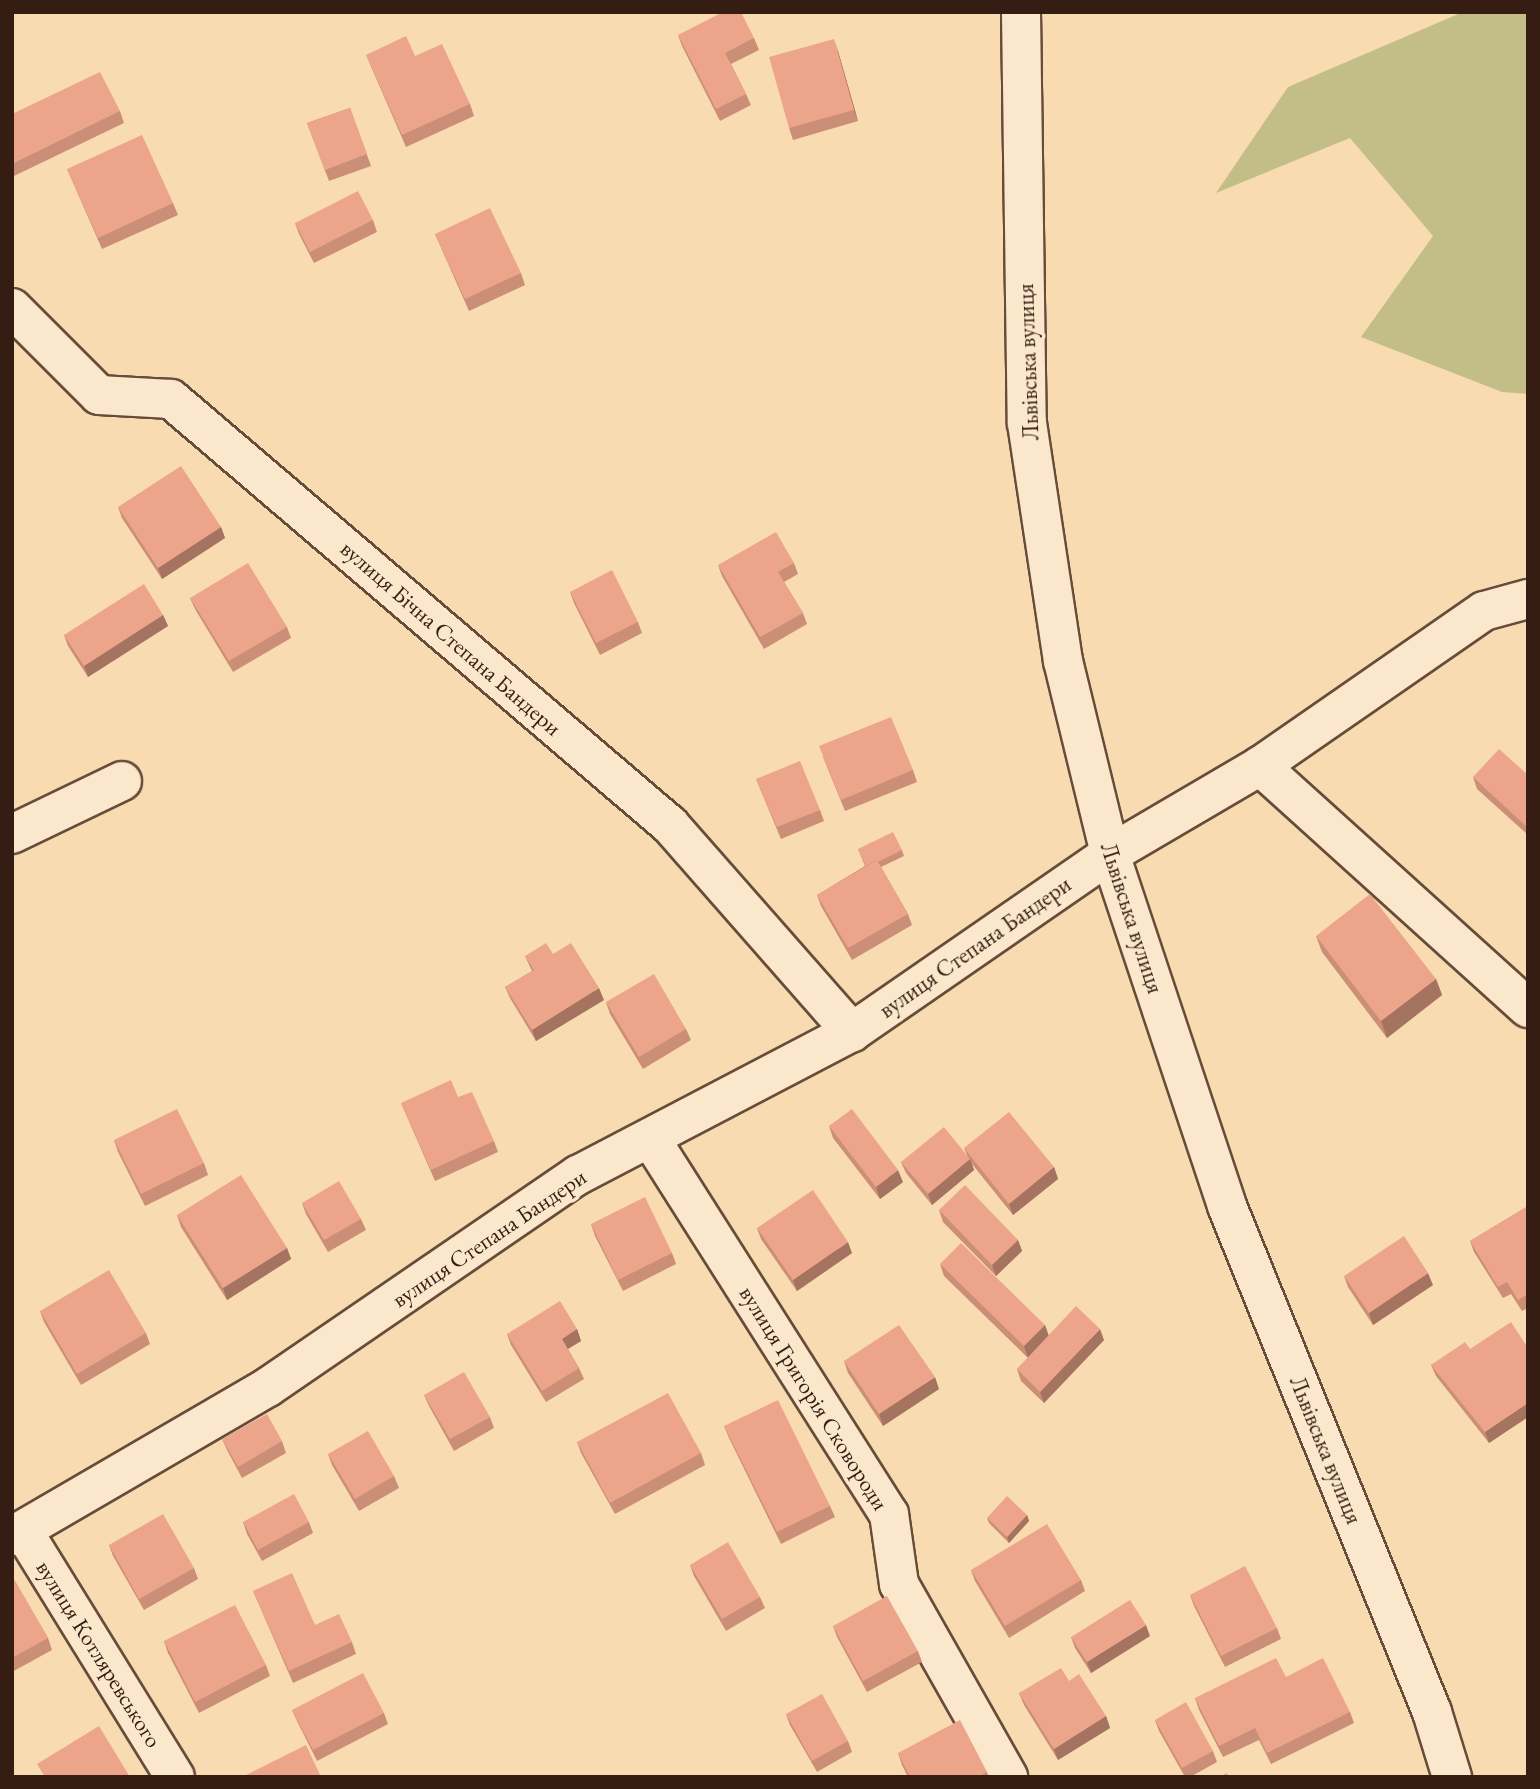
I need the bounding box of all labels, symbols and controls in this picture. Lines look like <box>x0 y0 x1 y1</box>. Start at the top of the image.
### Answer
street label: Львівська вулиця <box>1011 283 1045 441</box>
street label: вулиця Бічна Степана Бандери <box>335 535 567 741</box>
street label: Львівська вулиця <box>1095 839 1169 997</box>
street label: вулиця Степана Бандери <box>874 870 1076 1024</box>
street label: вулиця Степана Бандери <box>387 1163 591 1313</box>
street label: вулиця Григорія Сковороди <box>734 1281 894 1515</box>
street label: Львівська вулиця <box>1284 1372 1368 1528</box>
street label: вулиця Котляревського <box>30 1555 168 1753</box>

